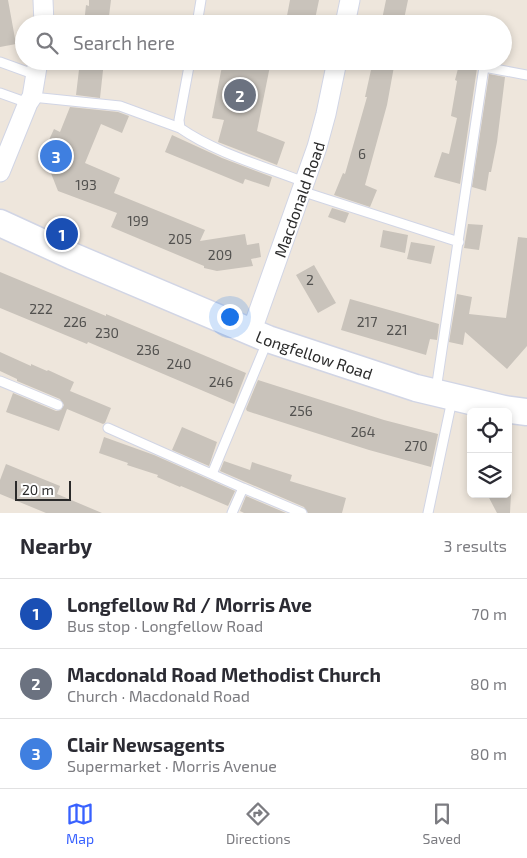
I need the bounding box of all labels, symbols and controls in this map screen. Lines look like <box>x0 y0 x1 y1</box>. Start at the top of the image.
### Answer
search box <box>15 15 512 70</box>
icon: search <box>33 29 61 57</box>
text: Search here <box>73 31 175 54</box>
pin: 2 <box>224 76 256 114</box>
pin: 3 <box>40 137 72 175</box>
street label: Macdonald Road <box>269 139 328 260</box>
house number: 6 <box>358 145 366 162</box>
house number: 193 <box>75 176 97 193</box>
house number: 199 <box>127 212 149 229</box>
pin: 1 <box>46 215 78 253</box>
house number: 205 <box>168 230 192 247</box>
house number: 209 <box>208 246 232 263</box>
house number: 2 <box>306 271 314 288</box>
house number: 222 <box>29 300 53 317</box>
your location <box>217 304 243 330</box>
house number: 226 <box>63 313 87 330</box>
house number: 217 <box>357 313 377 330</box>
house number: 221 <box>386 321 408 338</box>
house number: 230 <box>95 324 119 341</box>
street label: Longfellow Road <box>253 326 375 383</box>
house number: 236 <box>136 341 160 358</box>
house number: 240 <box>167 355 191 372</box>
house number: 246 <box>209 373 233 390</box>
house number: 256 <box>289 402 313 419</box>
map controls <box>467 408 512 498</box>
button: locate <box>467 408 512 453</box>
house number: 264 <box>351 423 375 440</box>
house number: 270 <box>404 437 428 454</box>
button: layers <box>467 453 512 498</box>
scale bar <box>15 478 71 501</box>
text: 20 m <box>22 481 54 498</box>
text: Nearby <box>20 533 92 558</box>
text: 3 results <box>444 536 507 555</box>
text: Longfellow Rd / Morris Ave <box>67 593 312 616</box>
text: 1 <box>33 604 39 623</box>
text: 70 m <box>472 604 507 623</box>
text: Bus stop · Longfellow Road <box>67 616 263 635</box>
text: Macdonald Road Methodist Church <box>67 663 381 686</box>
text: 2 <box>31 674 41 693</box>
text: 80 m <box>470 674 507 693</box>
text: Church · Macdonald Road <box>67 686 250 705</box>
text: Clair Newsagents <box>67 733 225 756</box>
text: 3 <box>31 744 41 763</box>
text: 80 m <box>470 744 507 763</box>
text: Supermarket · Morris Avenue <box>67 756 277 775</box>
tab: Map <box>66 800 94 847</box>
tab: Directions <box>226 800 291 847</box>
tab: Saved <box>423 800 461 847</box>

